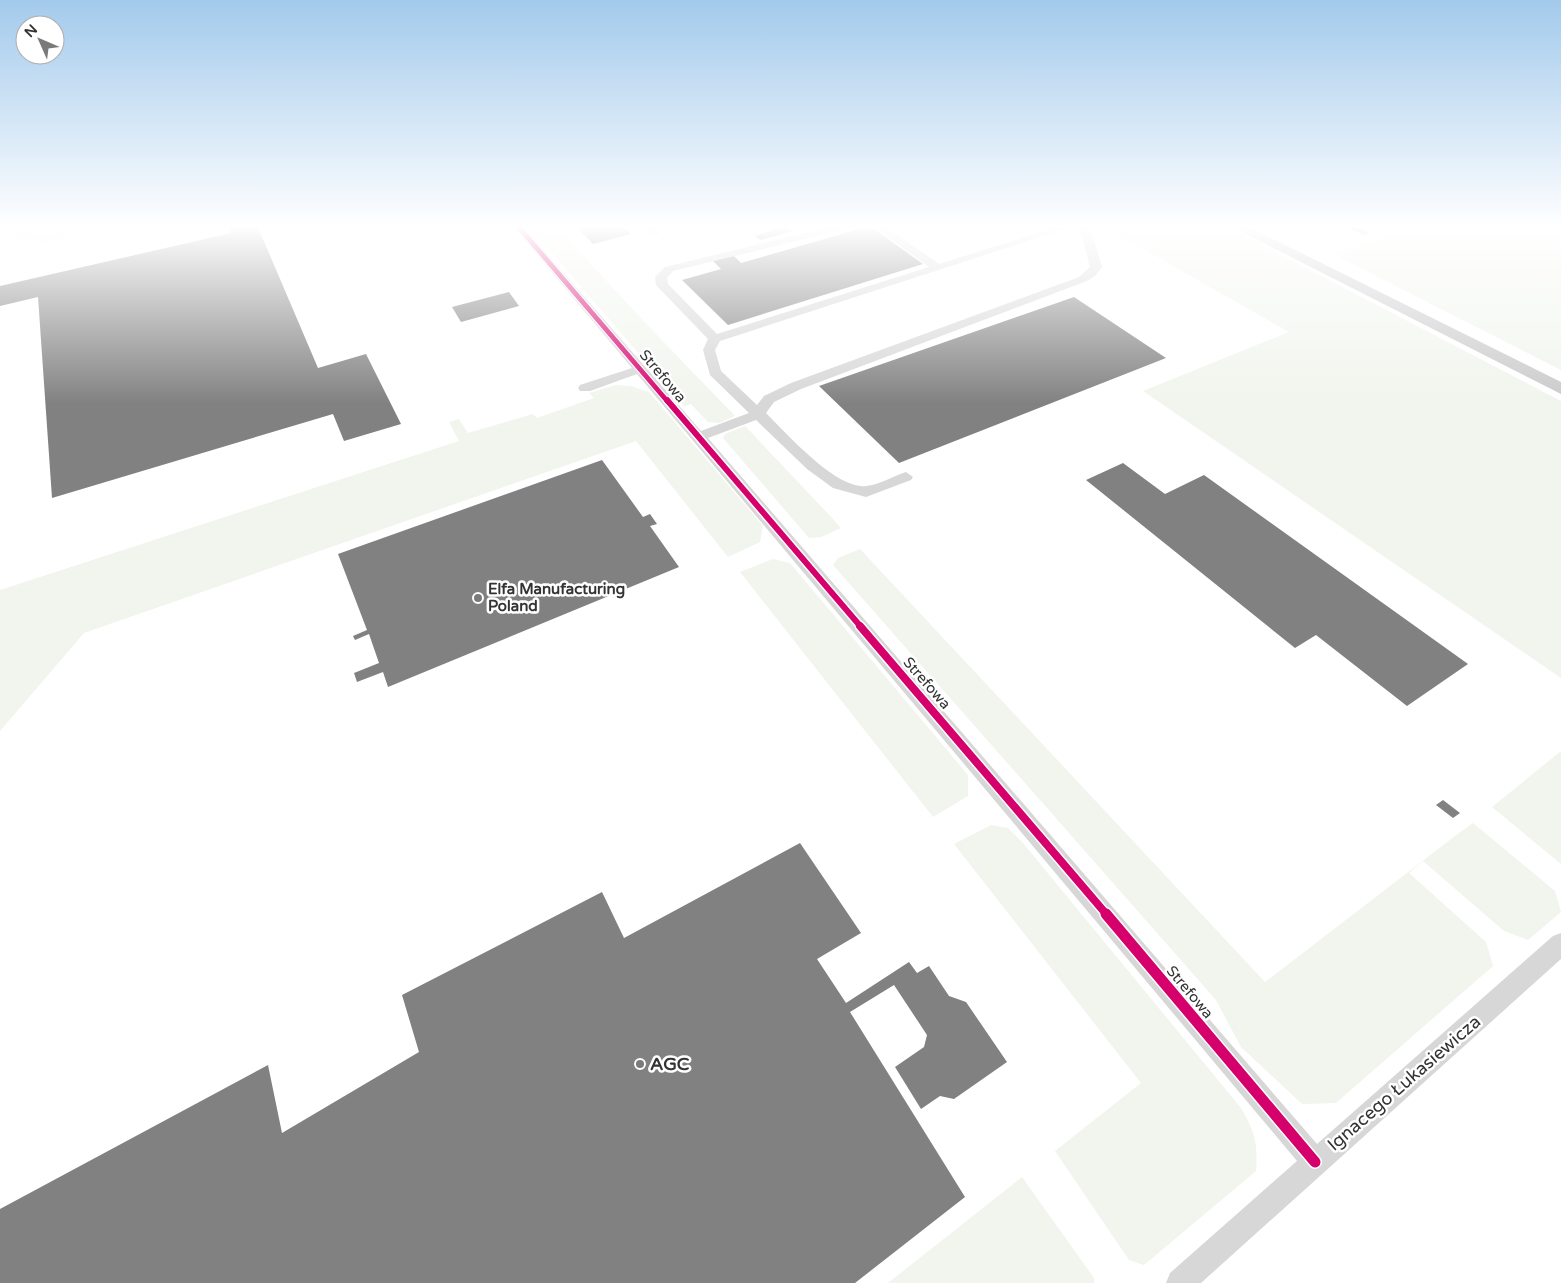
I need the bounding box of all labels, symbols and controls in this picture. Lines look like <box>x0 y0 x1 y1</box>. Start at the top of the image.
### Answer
north arrow <box>15 15 65 65</box>
text: N <box>21 21 41 41</box>
street label: Strefowa <box>636 346 690 406</box>
place label: Elfa Manufacturing Poland <box>488 580 625 615</box>
marker: Elfa Manufacturing Poland <box>472 592 484 604</box>
street label: Strefowa <box>899 653 955 713</box>
street label: Strefowa <box>1163 962 1217 1022</box>
street label: Ignacego Łukasiewicza <box>1323 1010 1485 1156</box>
place label: AGC <box>650 1053 690 1075</box>
marker: AGC <box>634 1058 646 1070</box>

